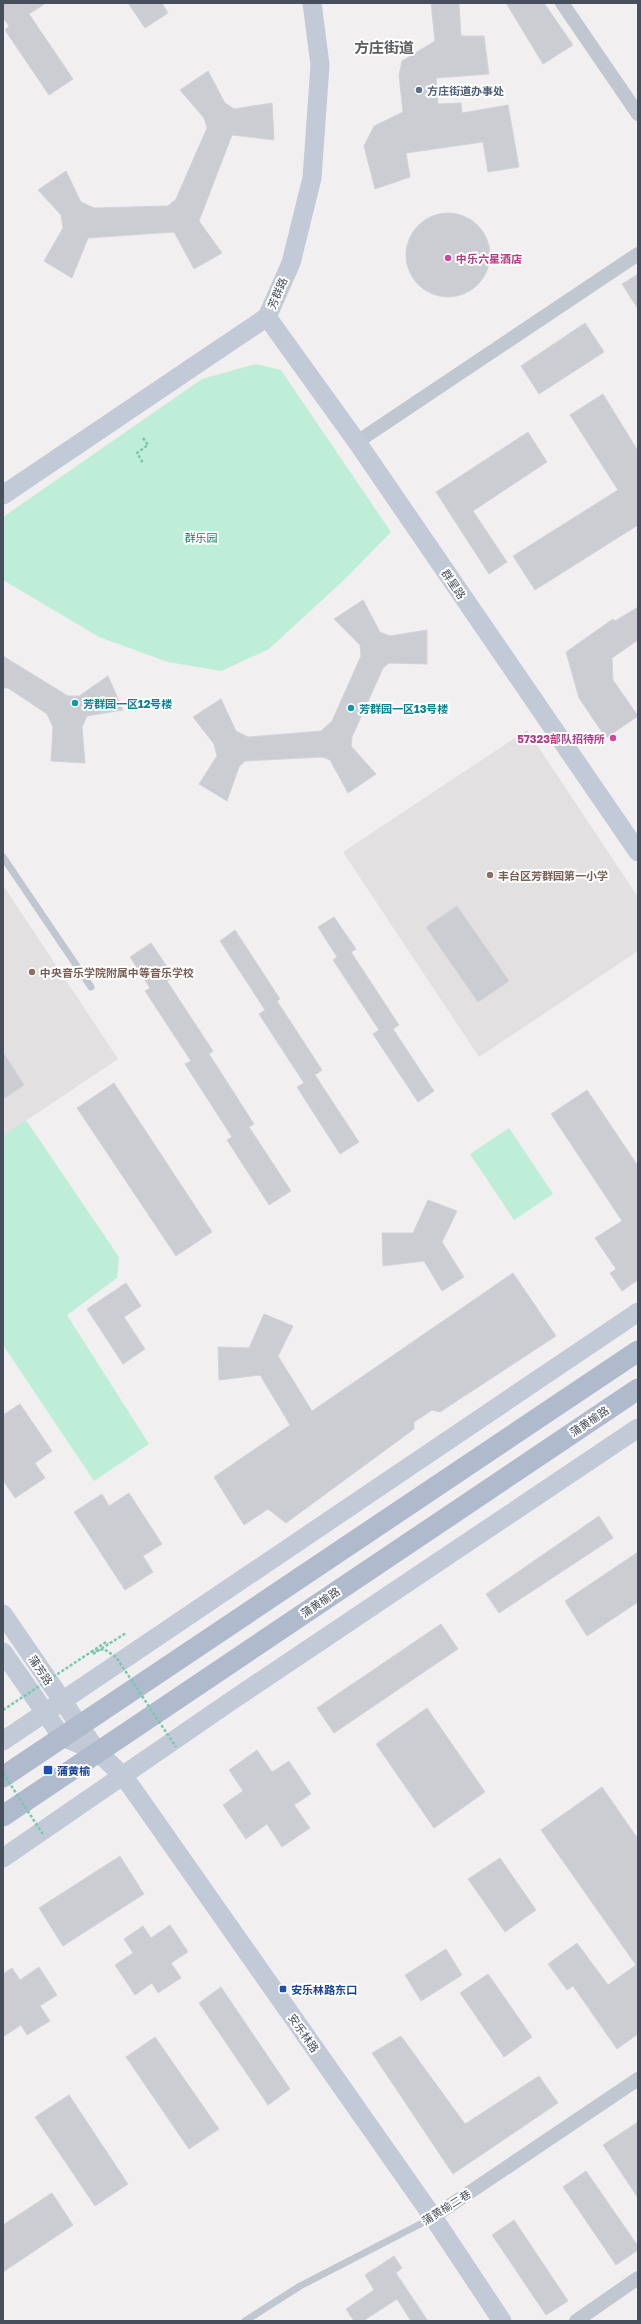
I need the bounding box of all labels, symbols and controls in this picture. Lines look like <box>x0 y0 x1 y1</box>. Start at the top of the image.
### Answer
district label: 方庄街道 <box>354 38 414 56</box>
place label: 方庄街道办事处 <box>427 84 504 97</box>
marker: 方庄街道办事处 <box>414 85 424 95</box>
place label: 中乐六星酒店 <box>456 252 522 265</box>
marker: 中乐六星酒店 <box>443 253 453 263</box>
street label: 芳群路 <box>265 275 289 311</box>
park label: 群乐园 <box>185 531 218 544</box>
street label: 群星路 <box>439 567 469 601</box>
place label: 芳群园一区12号楼 <box>83 697 172 710</box>
marker: 芳群园一区12号楼 <box>70 698 80 708</box>
place label: 芳群园一区13号楼 <box>359 702 448 715</box>
marker: 芳群园一区13号楼 <box>346 703 356 713</box>
place label: 57323部队招待所 <box>517 732 605 745</box>
marker: 57323部队招待所 <box>608 733 618 743</box>
place label: 丰台区芳群园第一小学 <box>498 869 608 882</box>
marker: 丰台区芳群园第一小学 <box>485 870 495 880</box>
place label: 中央音乐学院附属中等音乐学校 <box>40 966 194 979</box>
marker: 中央音乐学院附属中等音乐学校 <box>27 967 37 977</box>
street label: 蒲黄榆路 <box>567 1403 611 1439</box>
street label: 蒲黄榆路 <box>298 1584 342 1620</box>
street label: 蒲芳路 <box>26 1653 56 1687</box>
marker: 蒲黄榆 <box>42 1764 54 1776</box>
place label: 蒲黄榆 <box>57 1764 91 1777</box>
place label: 安乐林路东口 <box>291 1983 357 1996</box>
marker: 安乐林路东口 <box>278 1984 288 1994</box>
street label: 安乐林路 <box>286 2011 322 2055</box>
street label: 蒲黄榆二巷 <box>419 2187 473 2227</box>

